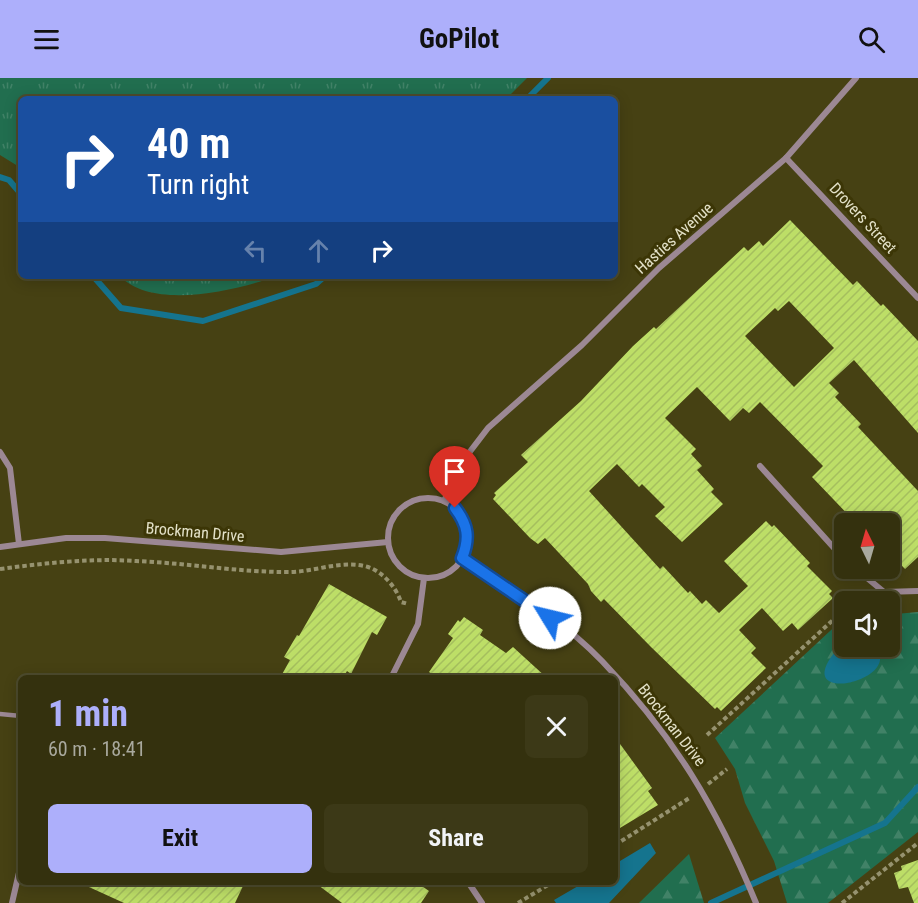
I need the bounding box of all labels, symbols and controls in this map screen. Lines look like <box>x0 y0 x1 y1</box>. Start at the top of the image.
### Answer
icon: menu <box>30 23 63 56</box>
text: GoPilot <box>419 23 499 55</box>
icon: search <box>855 23 888 56</box>
text: 40 m <box>147 119 230 168</box>
icon: right <box>48 120 126 198</box>
text: Turn right <box>147 169 249 201</box>
street label: Drovers Street <box>826 179 901 257</box>
street label: Hasties Avenue <box>631 198 717 278</box>
icon: left <box>239 234 272 267</box>
icon: ahead <box>302 234 335 267</box>
icon: right <box>365 234 398 267</box>
pin <box>429 446 480 508</box>
icon: arrive <box>438 455 471 488</box>
north arrow <box>834 513 900 579</box>
map controls <box>834 513 900 657</box>
street label: Brockman Drive <box>145 518 245 546</box>
position arrow <box>518 586 582 650</box>
button: sound <box>834 591 900 657</box>
street label: Brockman Drive <box>634 680 710 770</box>
text: 1 min <box>48 693 128 735</box>
button: close <box>525 695 588 758</box>
text: 60 m · 18:41 <box>48 737 146 761</box>
button: Exit <box>48 804 312 873</box>
button: Share <box>324 804 588 873</box>

